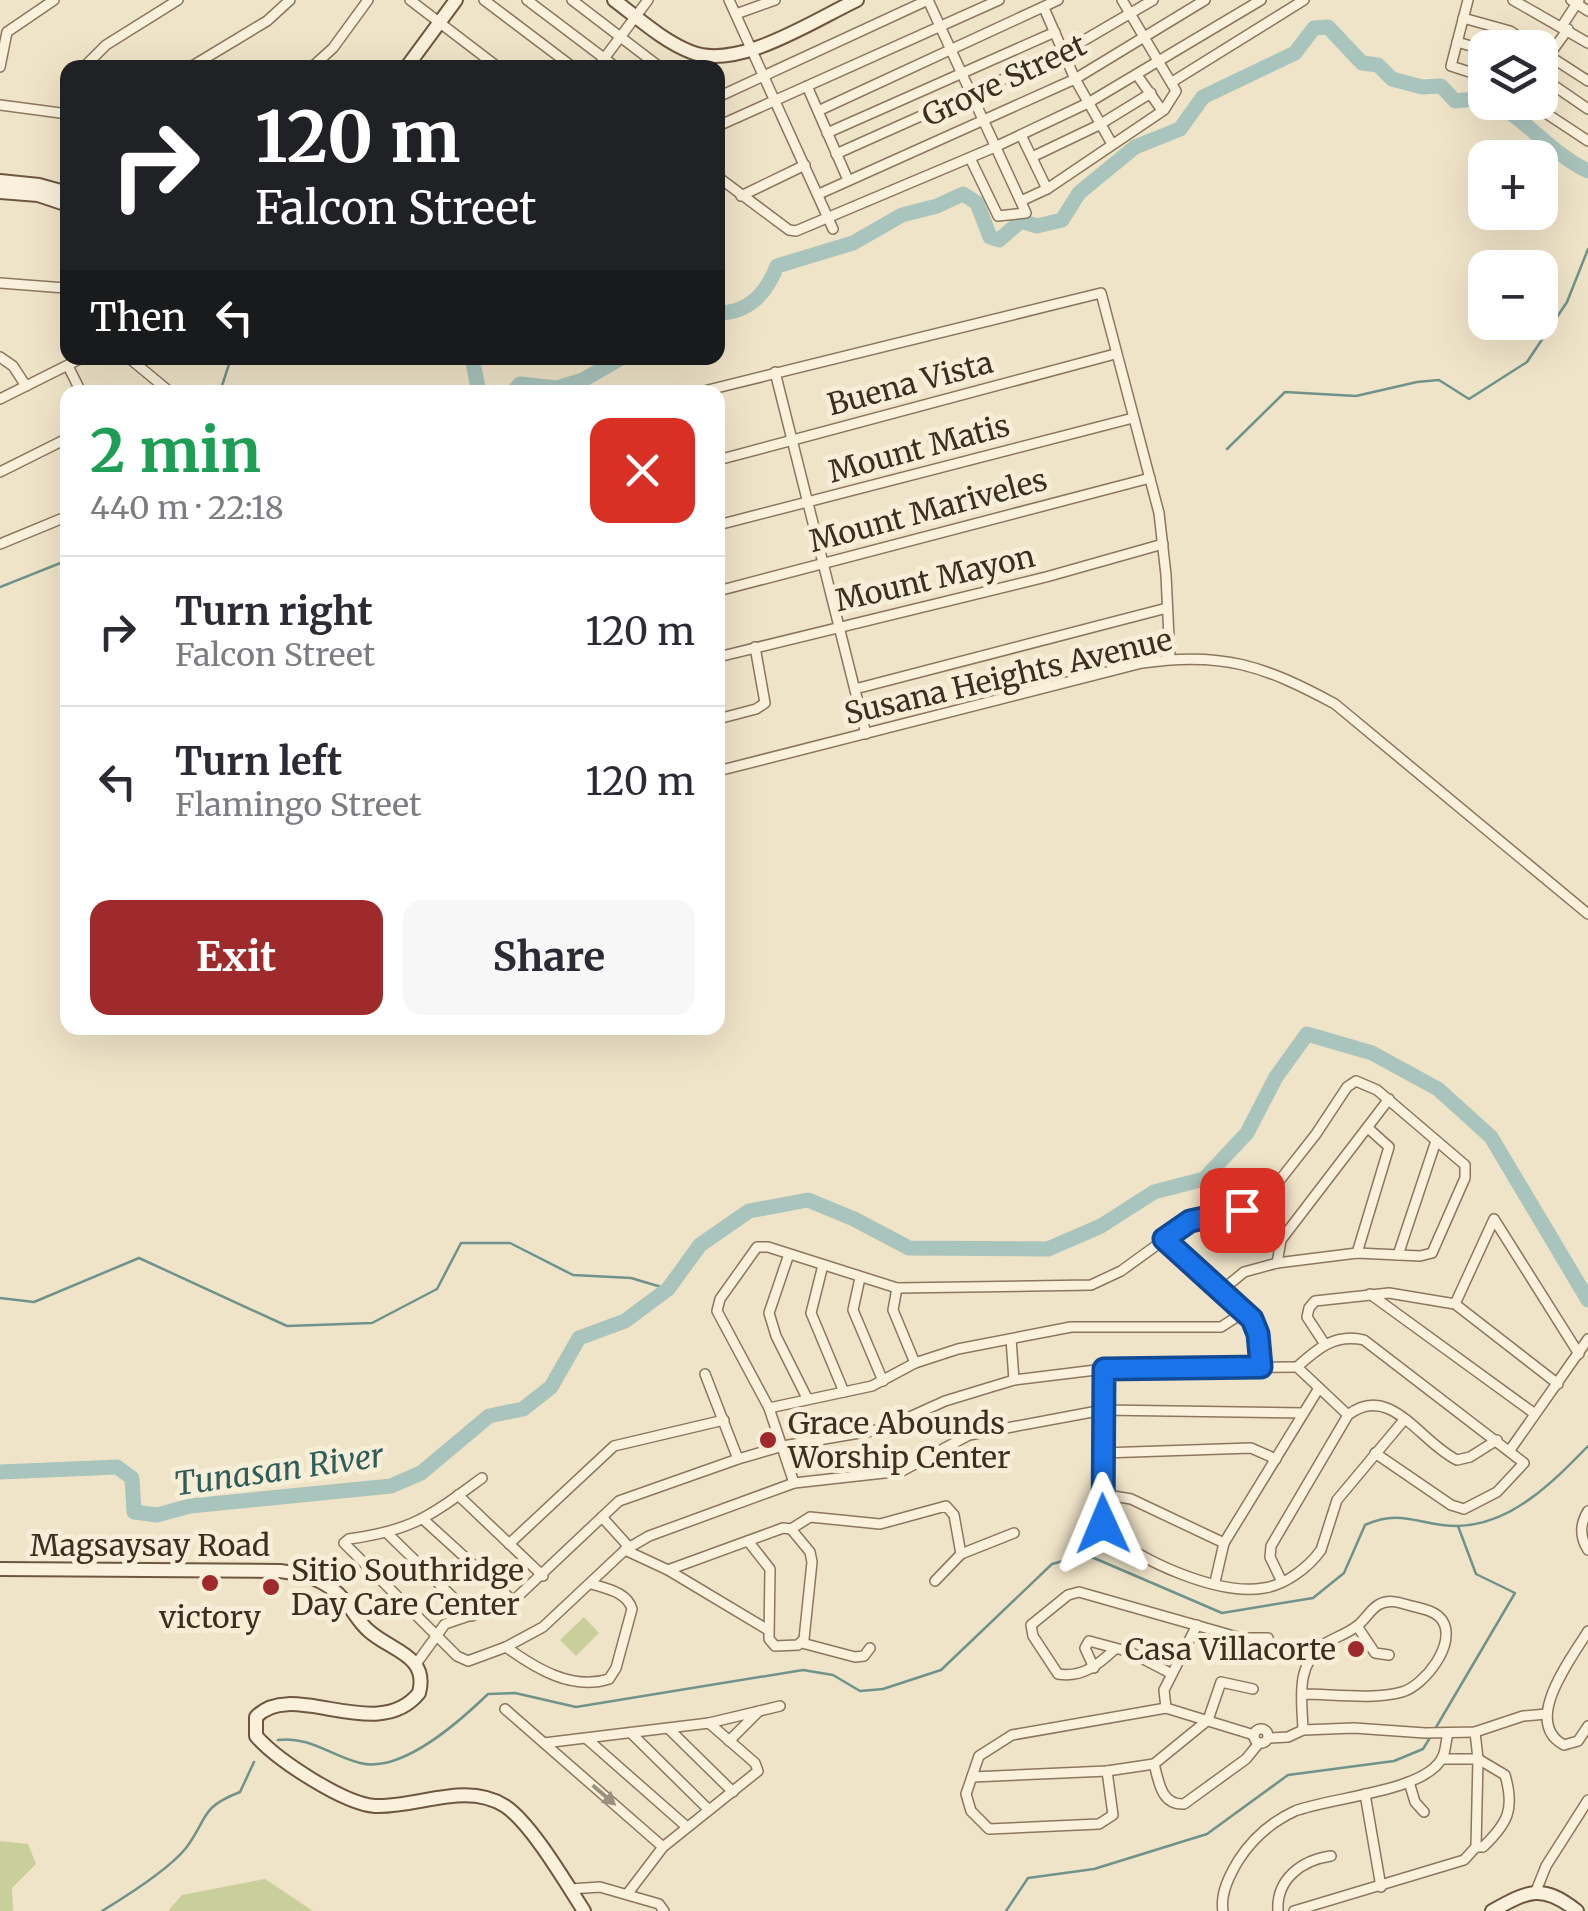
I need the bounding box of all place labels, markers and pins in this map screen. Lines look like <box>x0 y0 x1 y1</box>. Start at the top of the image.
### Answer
pin <box>1200 1168 1285 1253</box>
place label: Grace Abounds Worship Center <box>787 1404 1010 1476</box>
marker: Grace Abounds Worship Center <box>757 1429 779 1451</box>
place label: Sitio Southridge Day Care Center <box>291 1551 524 1623</box>
marker: victory <box>199 1572 221 1594</box>
marker: Sitio Southridge Day Care Center <box>260 1576 282 1598</box>
place label: victory <box>158 1598 261 1636</box>
place label: Casa Villacorte <box>1125 1630 1336 1668</box>
marker: Casa Villacorte <box>1345 1638 1367 1660</box>

